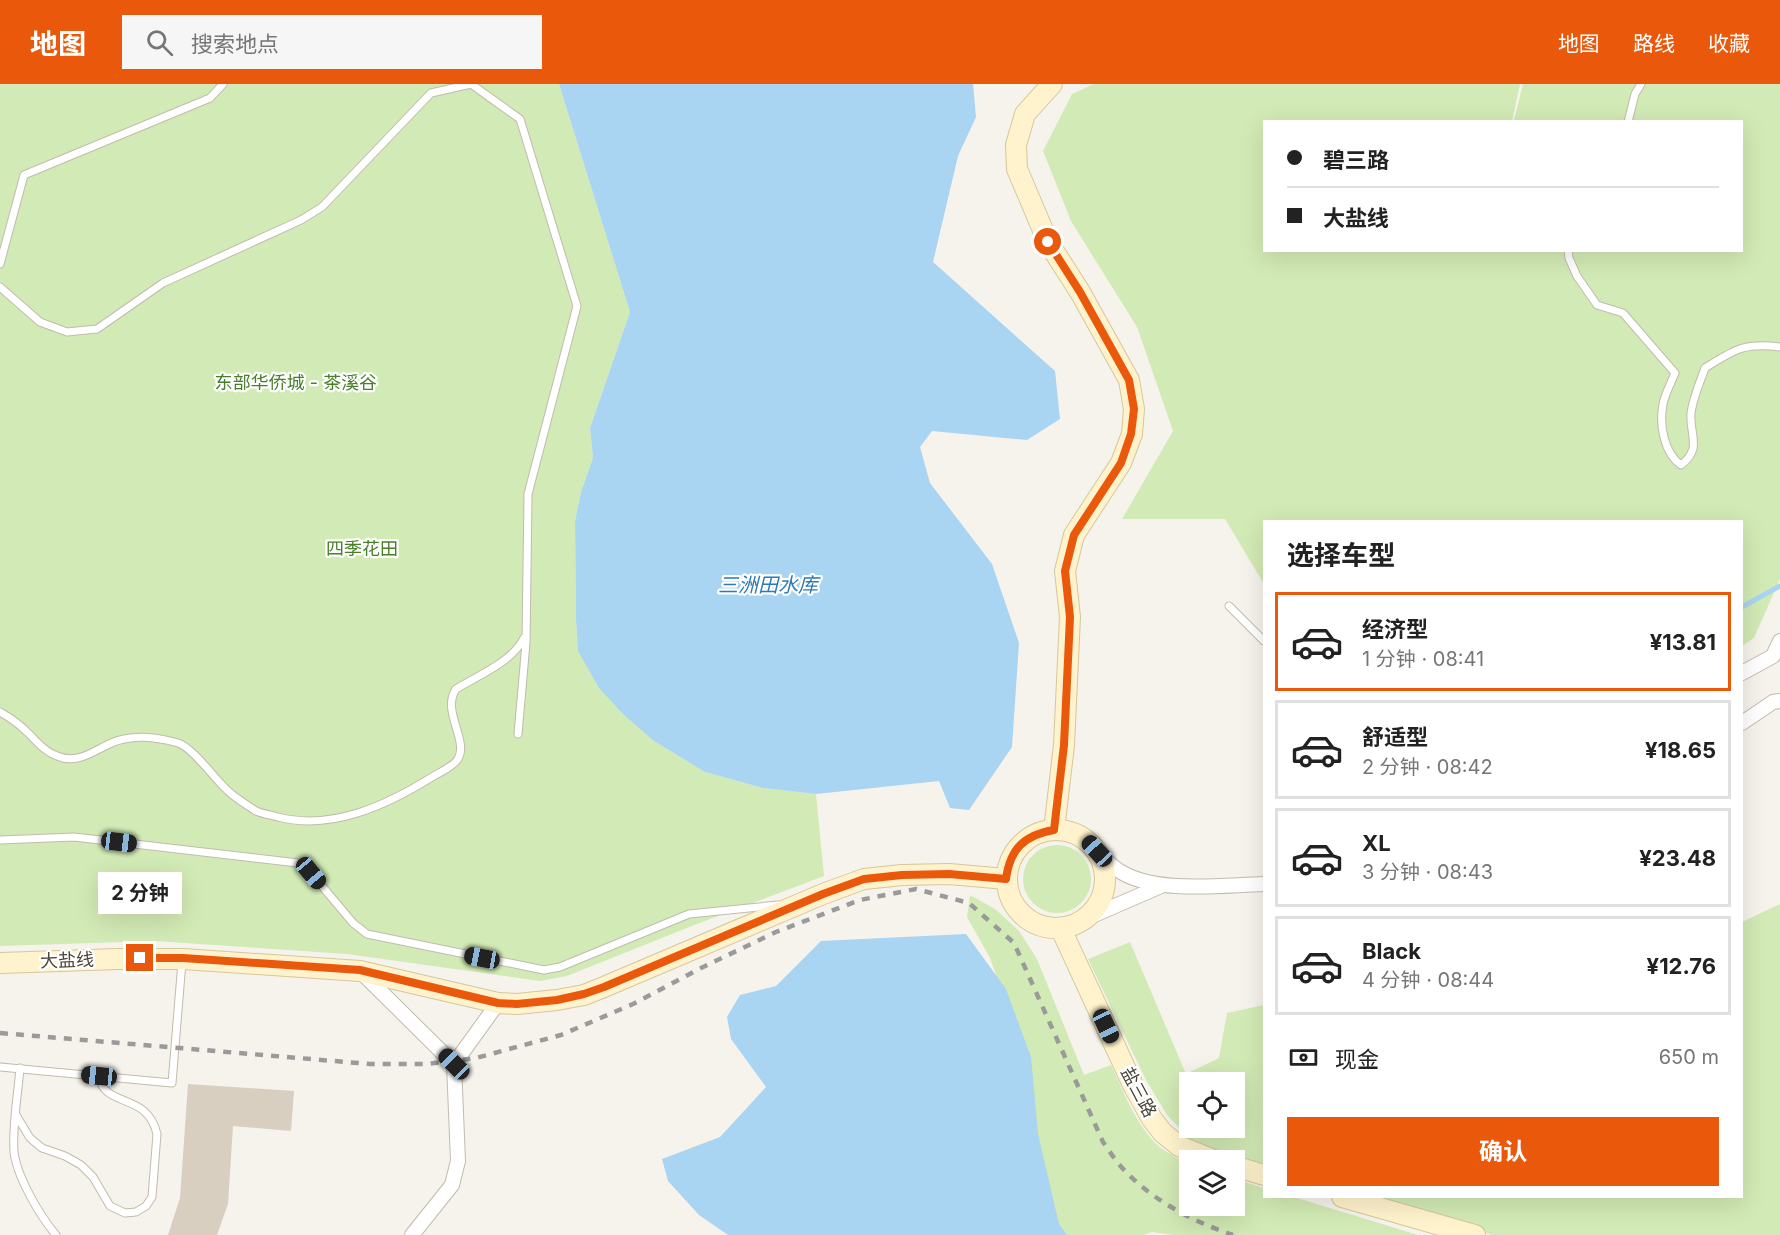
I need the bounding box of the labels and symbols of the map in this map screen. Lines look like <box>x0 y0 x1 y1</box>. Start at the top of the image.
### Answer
route start <box>1034 228 1061 255</box>
park label: 东部华侨城 - 茶溪谷 <box>215 372 377 393</box>
park label: 四季花田 <box>326 538 398 559</box>
water label: 三洲田水库 <box>718 573 821 597</box>
car <box>100 831 138 853</box>
car <box>1078 832 1116 870</box>
car <box>293 853 329 893</box>
callout: 2 分钟 <box>98 871 182 913</box>
route end <box>126 944 153 971</box>
car <box>463 946 501 970</box>
street label: 大盐线 <box>40 949 94 971</box>
car <box>1090 1006 1122 1046</box>
car <box>435 1045 473 1083</box>
street label: 盐三路 <box>1117 1063 1161 1121</box>
car <box>80 1065 118 1087</box>

